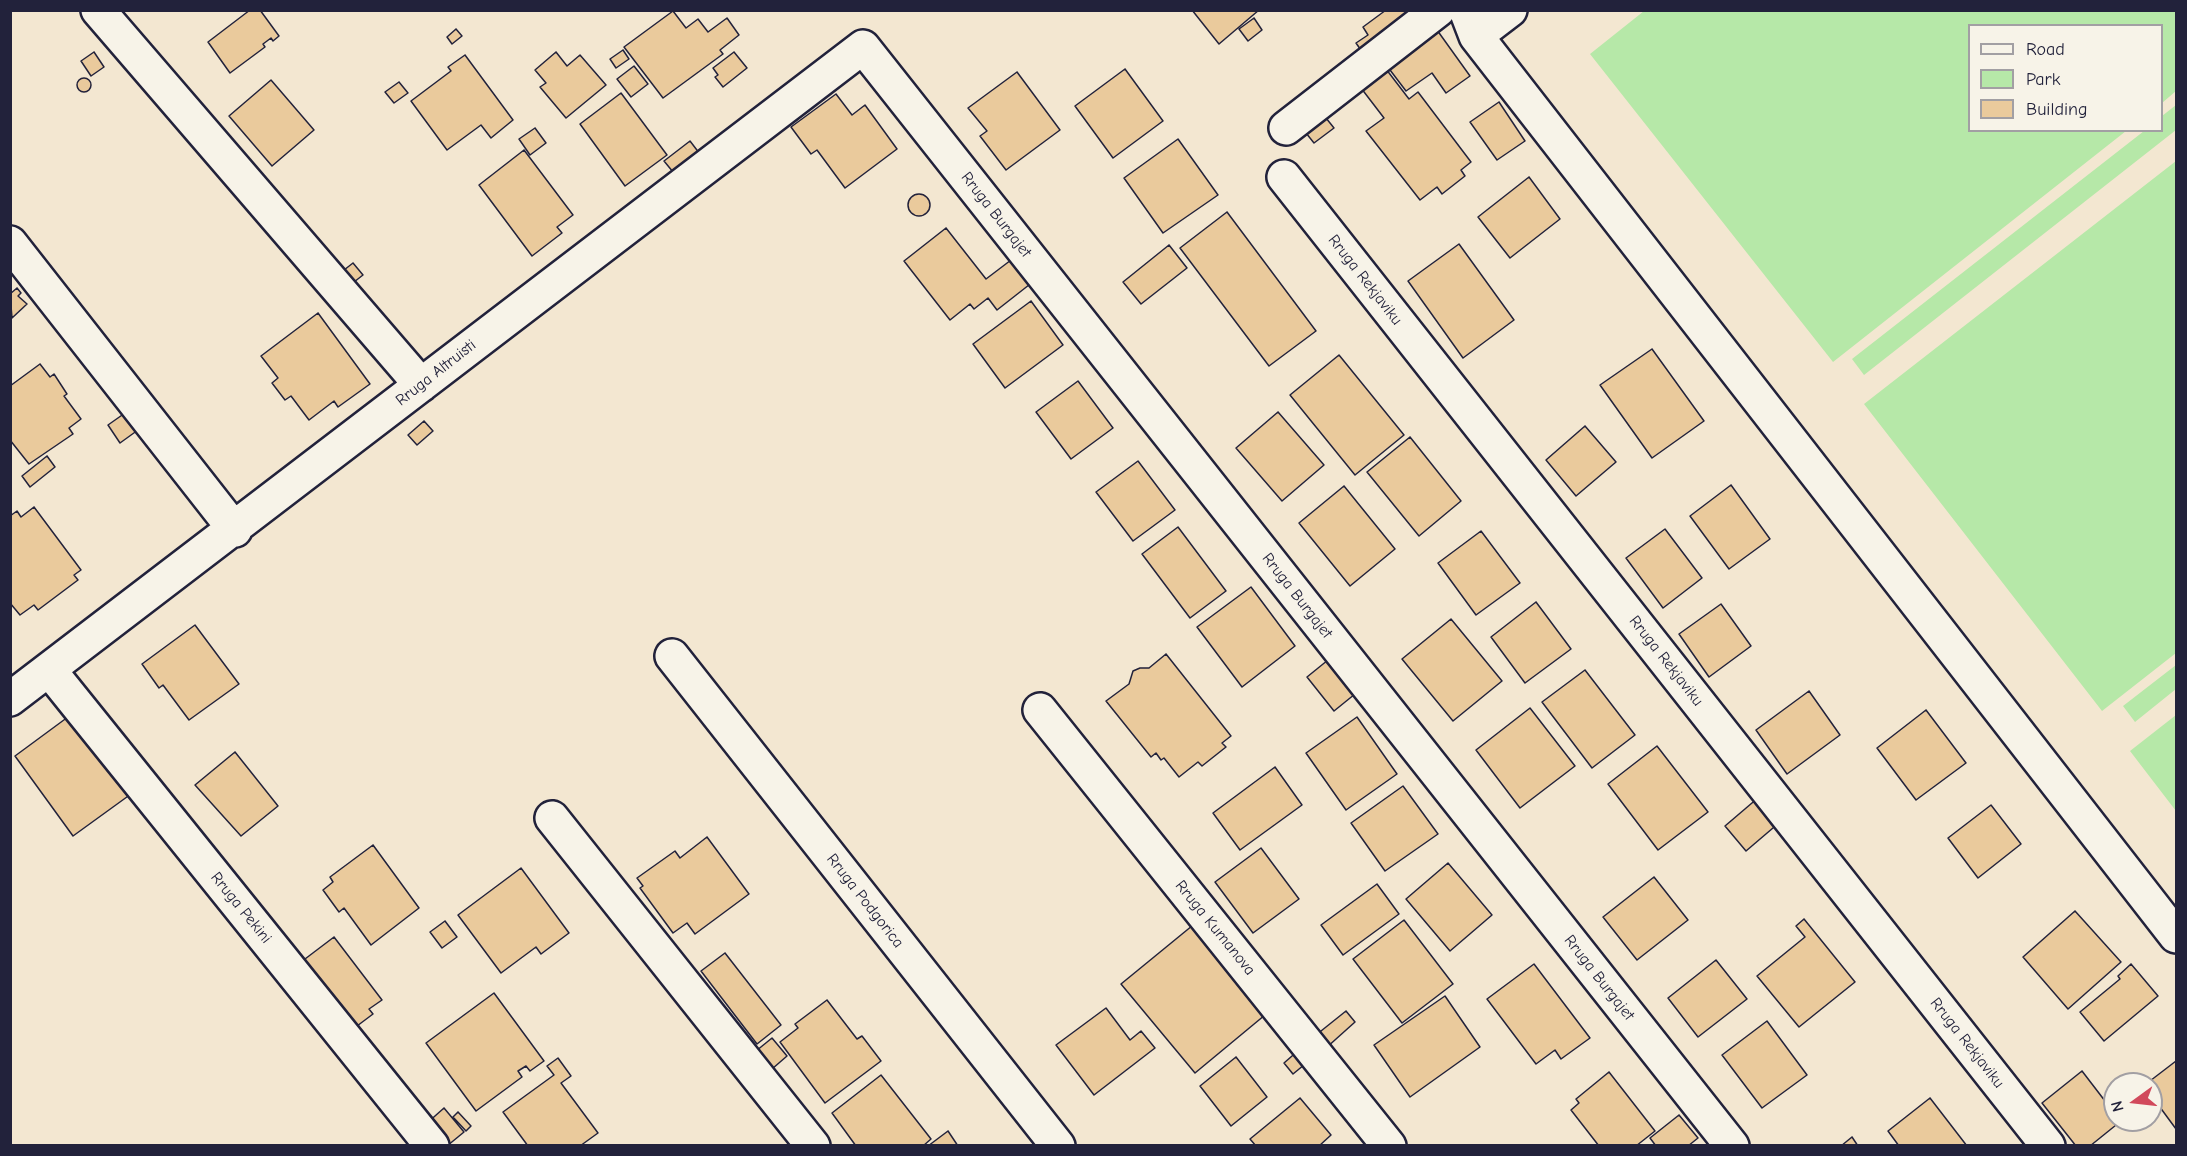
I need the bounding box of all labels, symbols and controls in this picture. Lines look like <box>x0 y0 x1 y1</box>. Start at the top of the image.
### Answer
legend <box>1968 24 2163 132</box>
text: Road <box>2026 39 2065 60</box>
text: Park <box>2026 69 2060 90</box>
text: Building <box>2026 99 2088 120</box>
street label: Rruga Burgajet <box>957 168 1035 262</box>
street label: Rruga Rekjaviku <box>1324 231 1406 329</box>
street label: Rruga Altruisti <box>392 336 480 410</box>
street label: Rruga Burgajet <box>1258 549 1336 643</box>
street label: Rruga Rekjaviku <box>1625 612 1707 710</box>
street label: Rruga Podgorica <box>822 850 908 952</box>
street label: Rruga Pekini <box>206 868 276 948</box>
street label: Rruga Kumanova <box>1171 877 1259 979</box>
street label: Rruga Burgajet <box>1560 931 1638 1025</box>
street label: Rruga Rekjaviku <box>1926 994 2008 1092</box>
north arrow <box>2103 1072 2163 1132</box>
text: N <box>2108 1099 2128 1114</box>

